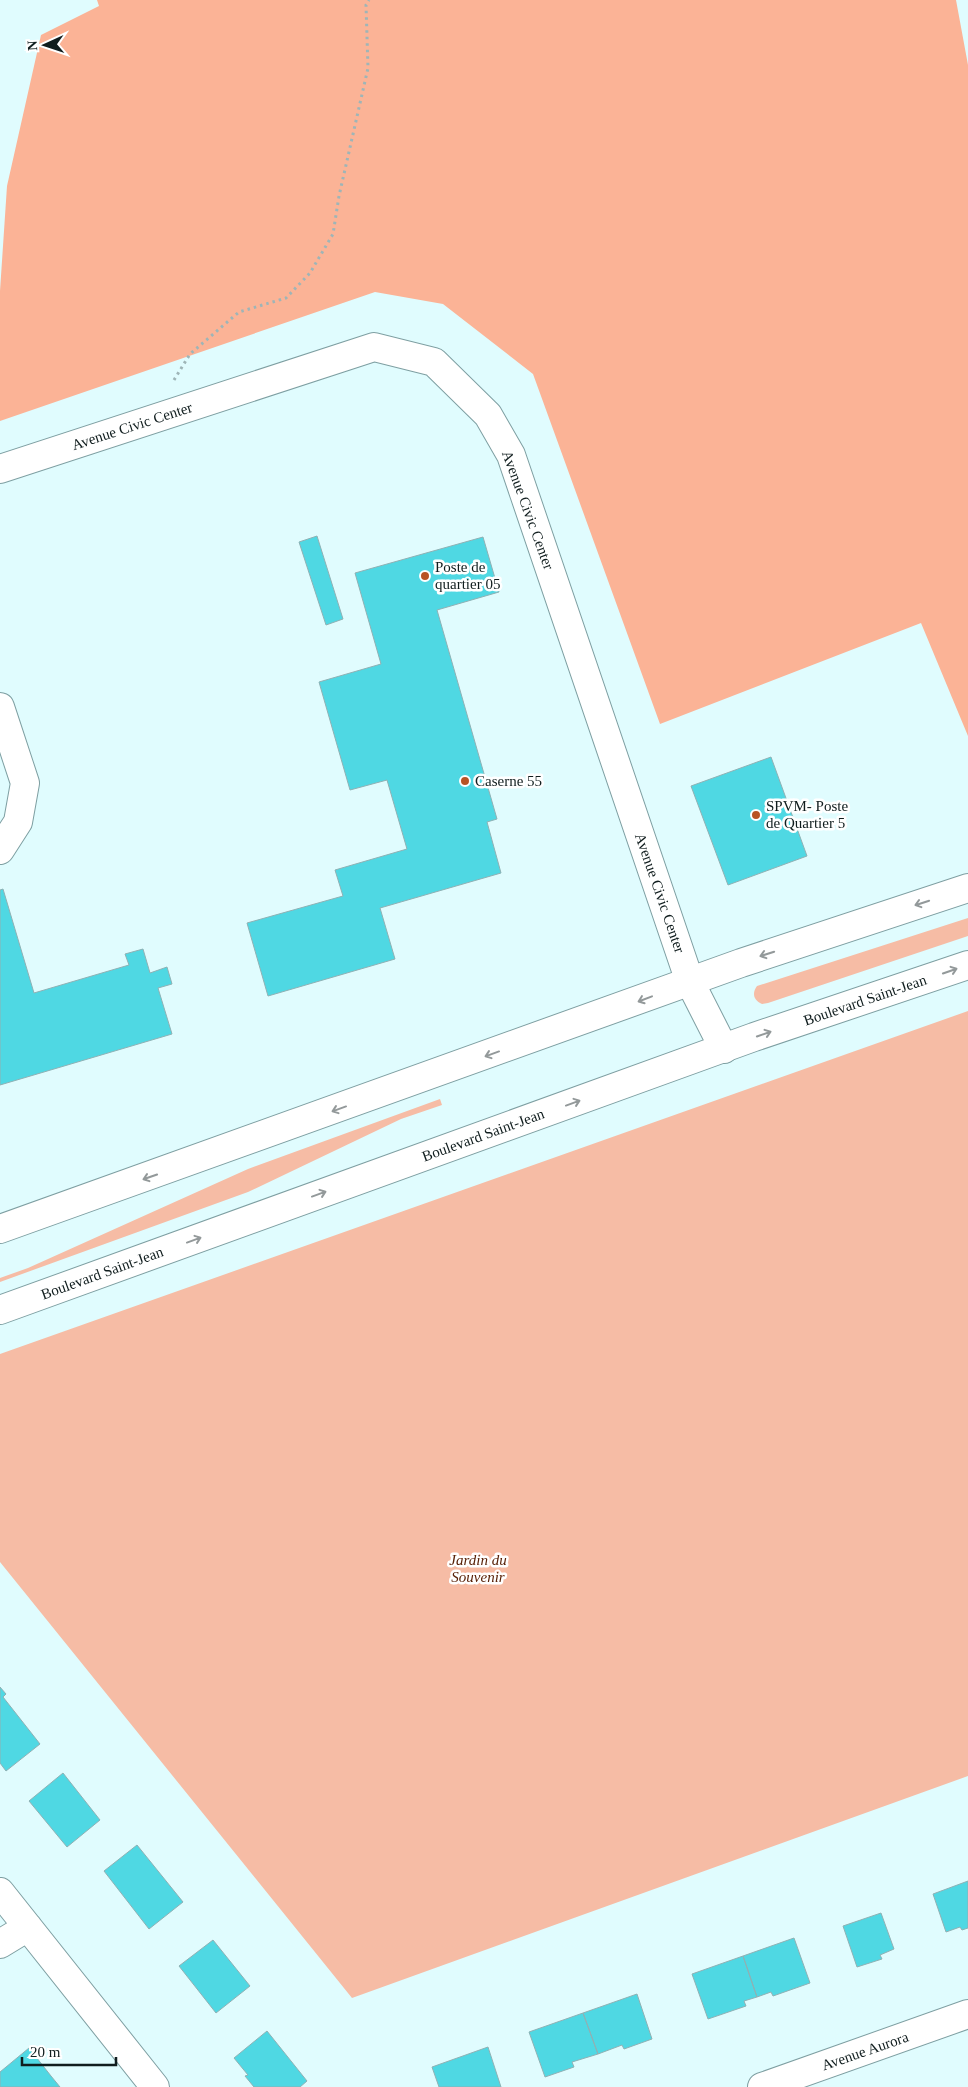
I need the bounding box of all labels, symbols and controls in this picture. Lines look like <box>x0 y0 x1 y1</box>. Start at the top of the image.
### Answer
north arrow <box>20 20 70 70</box>
text: N <box>25 40 40 51</box>
street label: Avenue Civic Center <box>70 399 194 453</box>
street label: Avenue Civic Center <box>499 448 557 572</box>
place label: Poste de quartier 05 <box>435 559 500 592</box>
marker: Poste de quartier 05 <box>419 570 431 582</box>
place label: Caserne 55 <box>475 773 542 789</box>
marker: Caserne 55 <box>459 775 471 787</box>
place label: SPVM- Poste de Quartier 5 <box>766 798 848 831</box>
marker: SPVM- Poste de Quartier 5 <box>750 809 762 821</box>
street label: Avenue Civic Center <box>632 831 688 955</box>
one-way arrow <box>914 899 930 909</box>
one-way arrow <box>760 950 776 959</box>
one-way arrow <box>942 966 958 975</box>
street label: Boulevard Saint-Jean <box>802 971 929 1029</box>
one-way arrow <box>638 995 653 1004</box>
one-way arrow <box>756 1029 772 1038</box>
one-way arrow <box>485 1050 500 1059</box>
one-way arrow <box>565 1098 580 1107</box>
one-way arrow <box>332 1105 347 1114</box>
street label: Boulevard Saint-Jean <box>420 1105 547 1165</box>
one-way arrow <box>142 1172 158 1182</box>
one-way arrow <box>311 1189 326 1198</box>
one-way arrow <box>186 1235 201 1244</box>
street label: Boulevard Saint-Jean <box>39 1243 166 1303</box>
park label: Jardin du Souvenir <box>449 1552 507 1585</box>
street label: Avenue Aurora <box>819 2029 911 2073</box>
scale bar <box>22 2034 116 2066</box>
text: 20 m <box>30 2044 61 2060</box>

